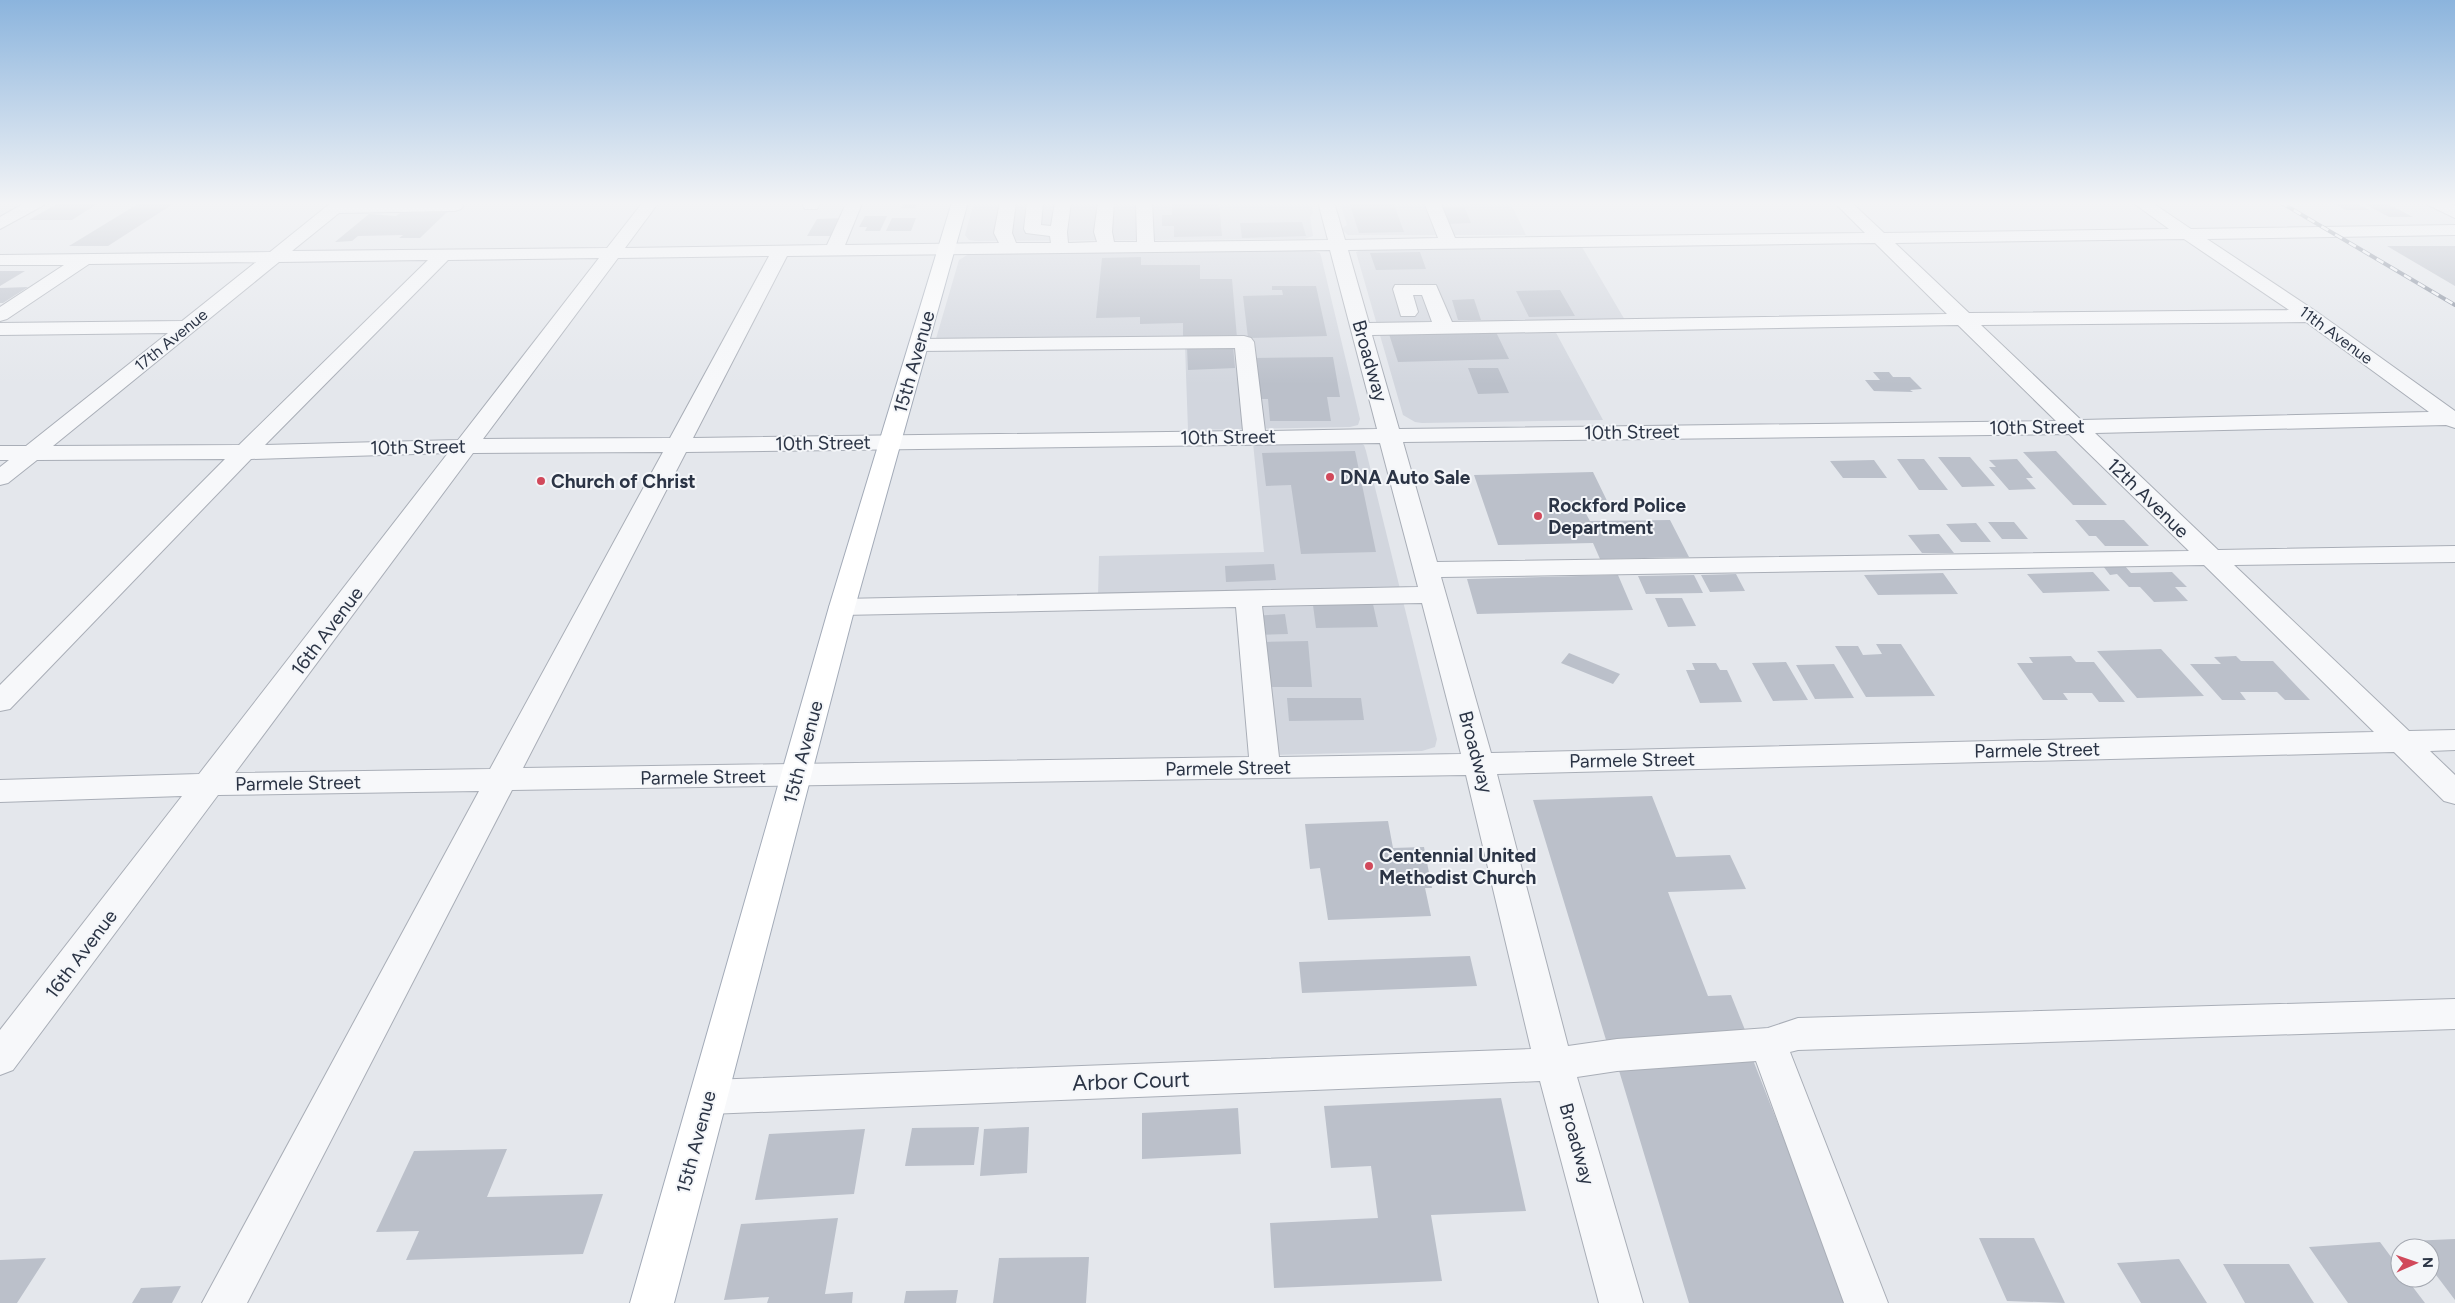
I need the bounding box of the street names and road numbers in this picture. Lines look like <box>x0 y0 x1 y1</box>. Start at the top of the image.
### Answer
street label: 11th Avenue <box>2296 302 2377 368</box>
street label: 17th Avenue <box>131 305 211 375</box>
street label: 15th Avenue <box>888 308 940 416</box>
street label: Broadway <box>1347 317 1393 405</box>
street label: 10th Street <box>1989 415 2085 439</box>
street label: 10th Street <box>1584 420 1680 444</box>
street label: 10th Street <box>1180 425 1276 449</box>
street label: 10th Street <box>775 431 871 455</box>
street label: 10th Street <box>370 435 466 459</box>
street label: 12th Avenue <box>2102 453 2194 543</box>
street label: 16th Avenue <box>286 582 368 680</box>
street label: 15th Avenue <box>778 698 828 806</box>
street label: Broadway <box>1454 708 1498 796</box>
street label: Parmele Street <box>1974 737 2100 763</box>
street label: Parmele Street <box>1569 747 1695 773</box>
street label: Parmele Street <box>1165 755 1291 781</box>
street label: Parmele Street <box>640 764 766 790</box>
street label: Parmele Street <box>235 770 361 796</box>
street label: 16th Avenue <box>40 905 122 1003</box>
street label: Arbor Court <box>1072 1065 1190 1097</box>
street label: 15th Avenue <box>671 1088 721 1196</box>
street label: Broadway <box>1554 1100 1600 1188</box>

